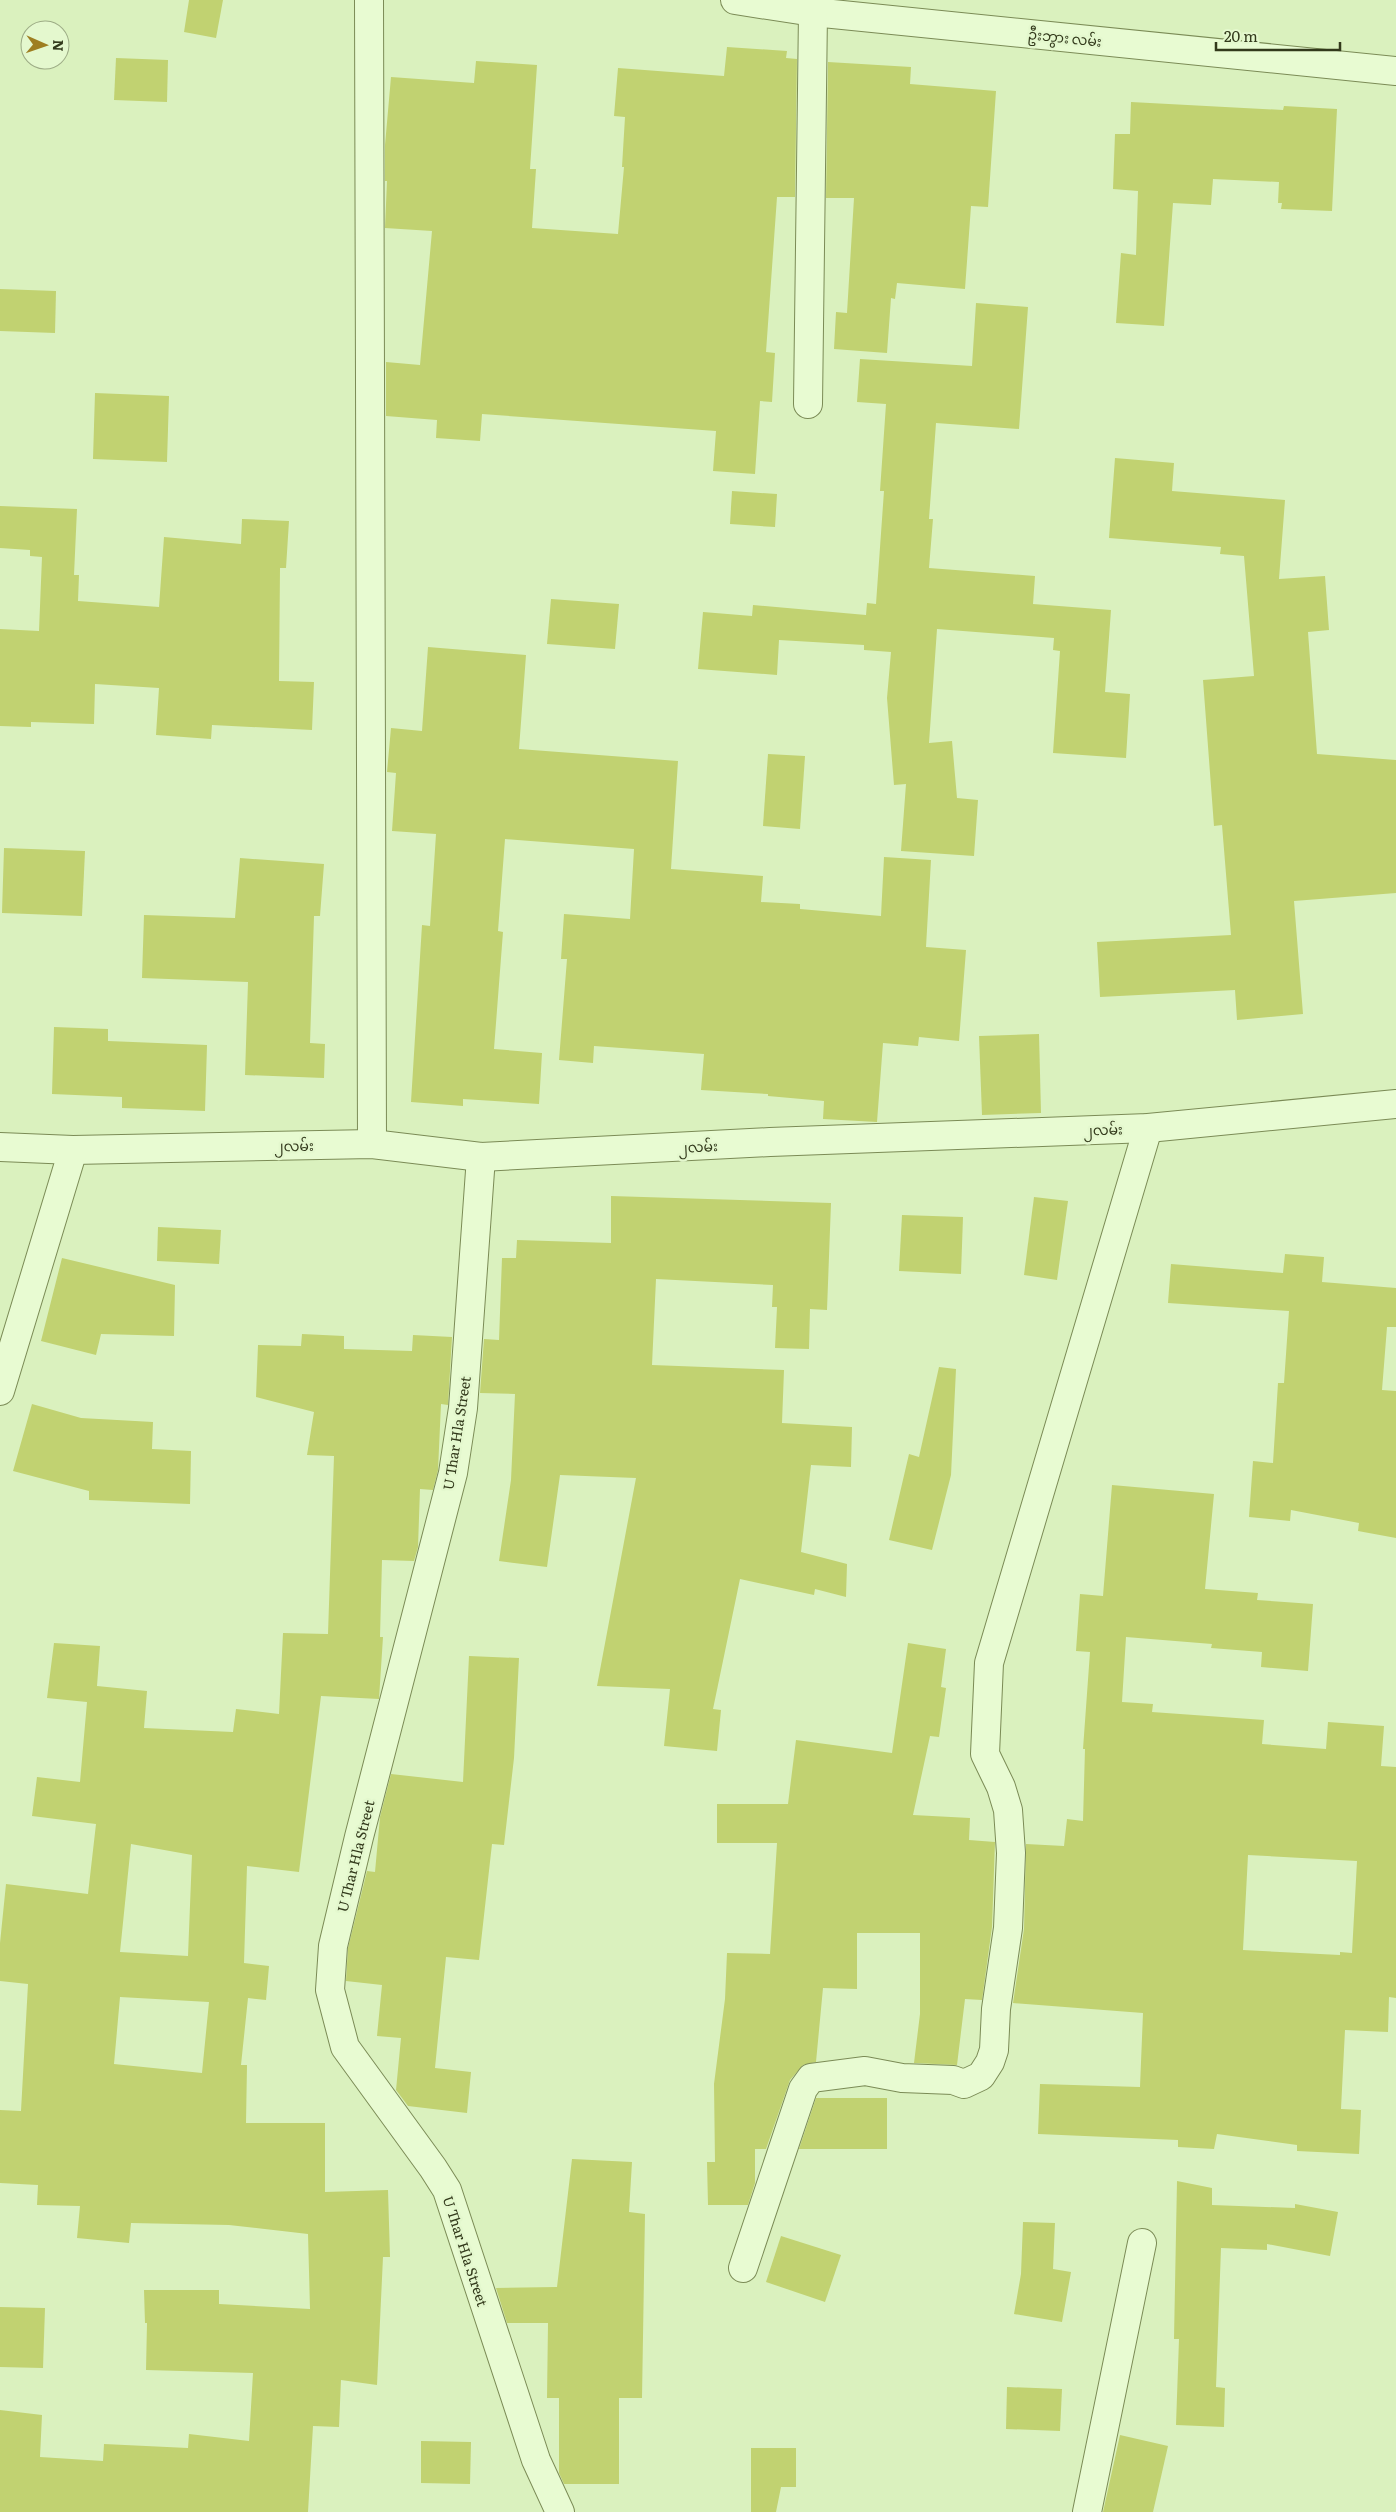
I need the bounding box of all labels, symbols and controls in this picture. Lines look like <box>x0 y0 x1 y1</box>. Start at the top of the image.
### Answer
north arrow <box>20 20 70 70</box>
scale bar <box>1216 20 1340 52</box>
street label: ဦးဘွား လမ်း <box>1027 23 1103 54</box>
text: 20 m <box>1224 24 1258 47</box>
text: N <box>49 39 69 52</box>
street label: ၂လမ်း <box>1083 1118 1123 1143</box>
street label: ၂လမ်း <box>274 1135 314 1158</box>
street label: ၂လမ်း <box>678 1135 718 1160</box>
street label: U Thar Hla Street <box>437 1374 475 1491</box>
street label: U Thar Hla Street <box>331 1797 379 1914</box>
street label: U Thar Hla Street <box>439 2193 493 2309</box>

